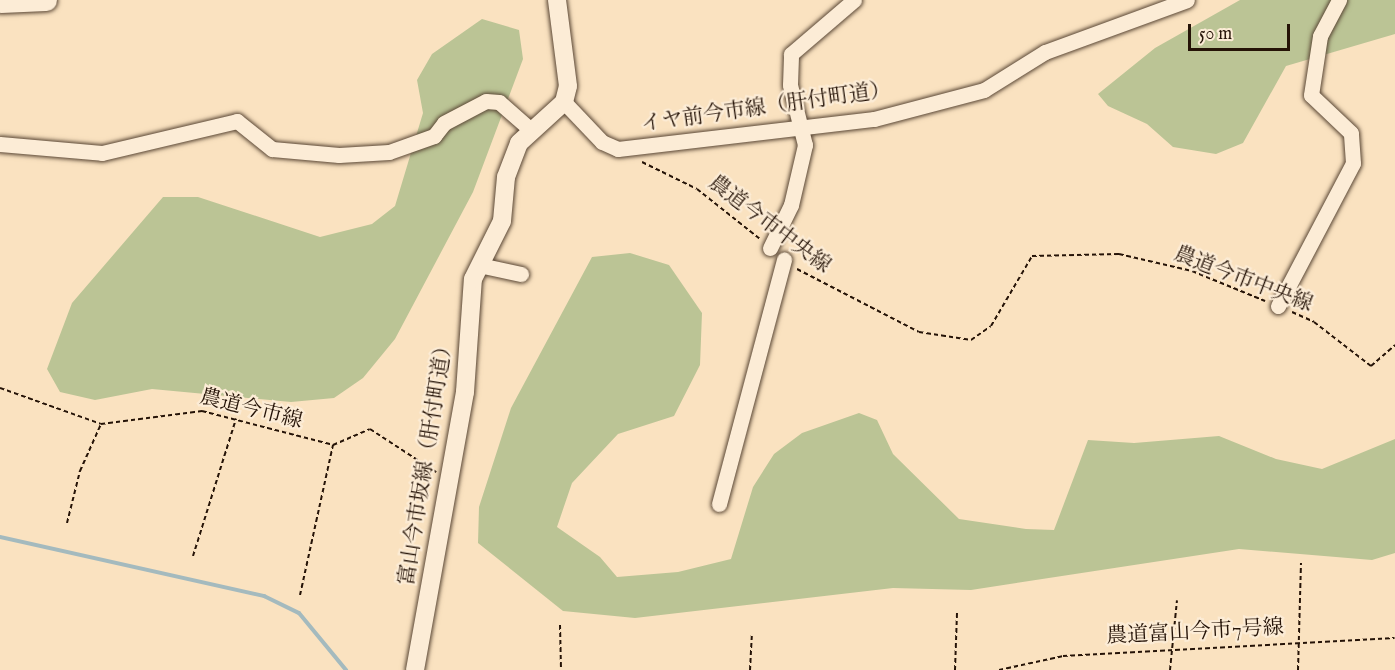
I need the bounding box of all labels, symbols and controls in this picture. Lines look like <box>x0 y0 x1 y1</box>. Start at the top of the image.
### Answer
scale bar <box>1191 12 1293 50</box>
text: 50 m <box>1199 23 1232 46</box>
street label: イヤ前今市線（肝付町道） <box>639 78 893 138</box>
street label: 農道今市中央線 <box>703 171 835 279</box>
street label: 農道今市中央線 <box>1170 242 1316 318</box>
street label: 富山今市坂線（肝付町道） <box>395 335 459 587</box>
street label: 農道今市線 <box>197 385 305 435</box>
street label: 農道富山今市7号線 <box>1106 616 1284 650</box>

